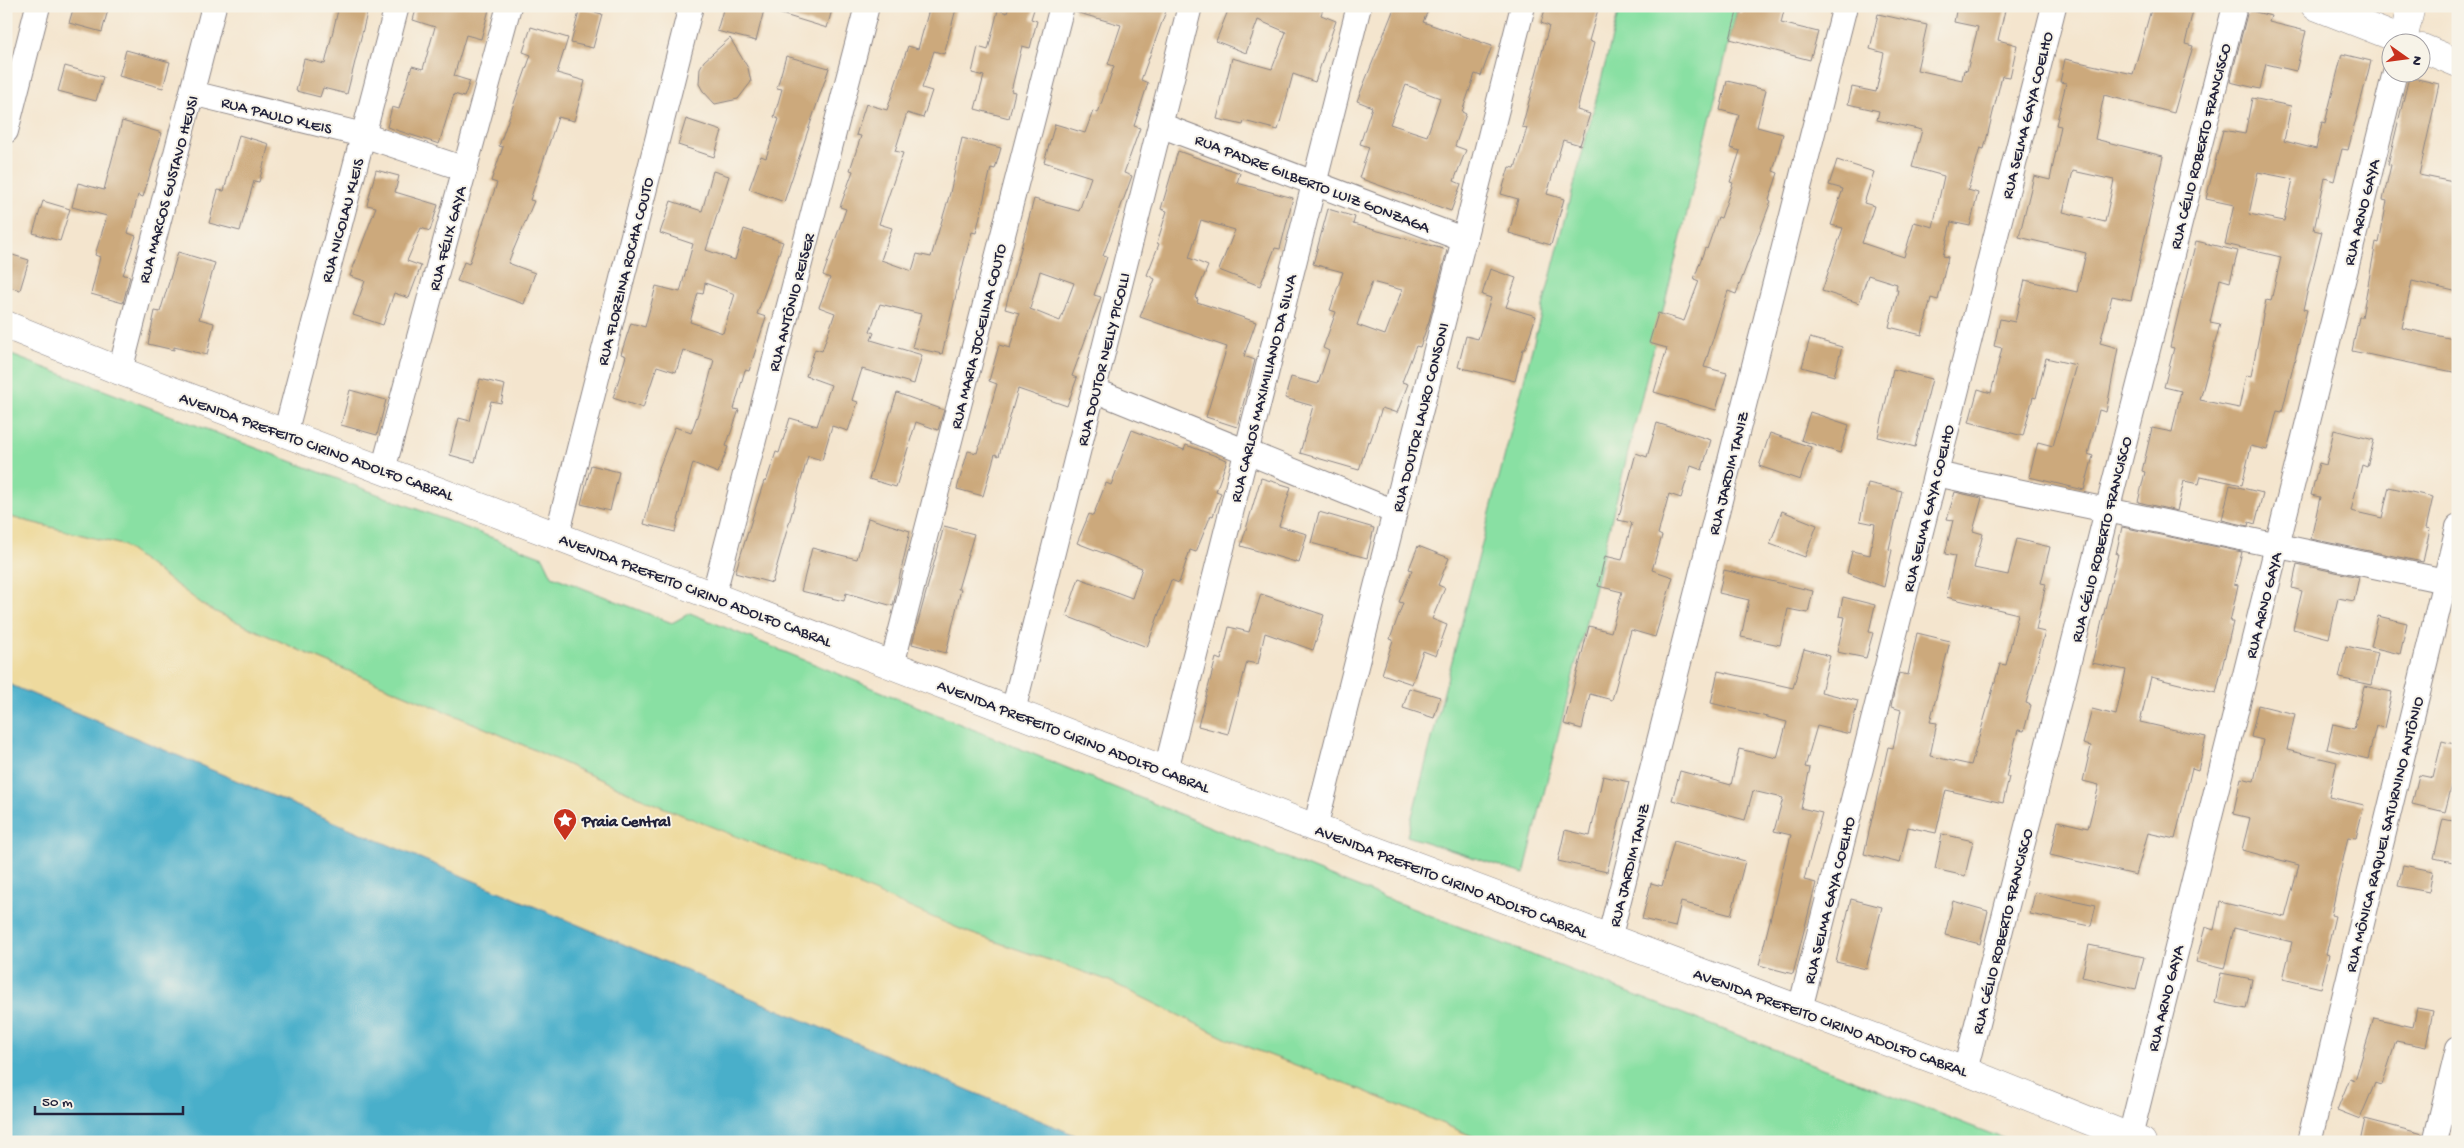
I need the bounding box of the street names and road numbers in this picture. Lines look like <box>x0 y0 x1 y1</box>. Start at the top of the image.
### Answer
street label: RUA SELMA GAYA COELHO <box>1999 30 2059 201</box>
street label: RUA CÉLIO ROBERTO FRANCISCO <box>2168 42 2237 252</box>
street label: RUA MARCOS GUSTAVO HEUSI <box>136 94 205 286</box>
street label: RUA PAULO KLEIS <box>219 94 334 140</box>
street label: RUA PADRE GILBERTO LUIZ GONZAGA <box>1192 132 1433 240</box>
street label: RUA NICOLAU KLEIS <box>319 156 370 285</box>
street label: RUA ARNO GAYA <box>2341 156 2386 268</box>
street label: RUA FLORZINA ROCHA COUTO <box>595 175 660 368</box>
street label: RUA FÉLIX GAYA <box>426 183 473 293</box>
street label: RUA ANTÔNIO REISER <box>766 231 821 374</box>
street label: RUA MARIA JOCELINA COUTO <box>948 242 1013 431</box>
street label: RUA DOUTOR NELLY PICOLLI <box>1075 271 1136 448</box>
street label: RUA CARLOS MAXIMILIANO DA SILVA <box>1228 272 1303 505</box>
street label: RUA DOUTOR LAURO CONSONI <box>1390 321 1455 515</box>
street label: AVENIDA PREFEITO CIRINO ADOLFO CABRAL <box>176 390 457 507</box>
street label: RUA JARDIM TANIZ <box>1706 410 1755 538</box>
street label: RUA SELMA GAYA COELHO <box>1900 423 1960 594</box>
street label: RUA CÉLIO ROBERTO FRANCISCO <box>2069 435 2138 645</box>
street label: AVENIDA PREFEITO CIRINO ADOLFO CABRAL <box>556 531 835 654</box>
street label: RUA ARNO GAYA <box>2243 549 2288 661</box>
street label: AVENIDA PREFEITO CIRINO ADOLFO CABRAL <box>934 677 1213 800</box>
street label: RUA MÔNICA RAQUEL SATURNINO ANTÔNIO <box>2343 695 2430 975</box>
street label: RUA JARDIM TANIZ <box>1607 802 1656 930</box>
street label: RUA SELMA GAYA COELHO <box>1801 815 1861 986</box>
street label: AVENIDA PREFEITO CIRINO ADOLFO CABRAL <box>1312 822 1591 945</box>
street label: RUA CÉLIO ROBERTO FRANCISCO <box>1970 827 2039 1037</box>
street label: RUA ARNO GAYA <box>2145 942 2190 1054</box>
street label: AVENIDA PREFEITO CIRINO ADOLFO CABRAL <box>1690 966 1971 1083</box>

